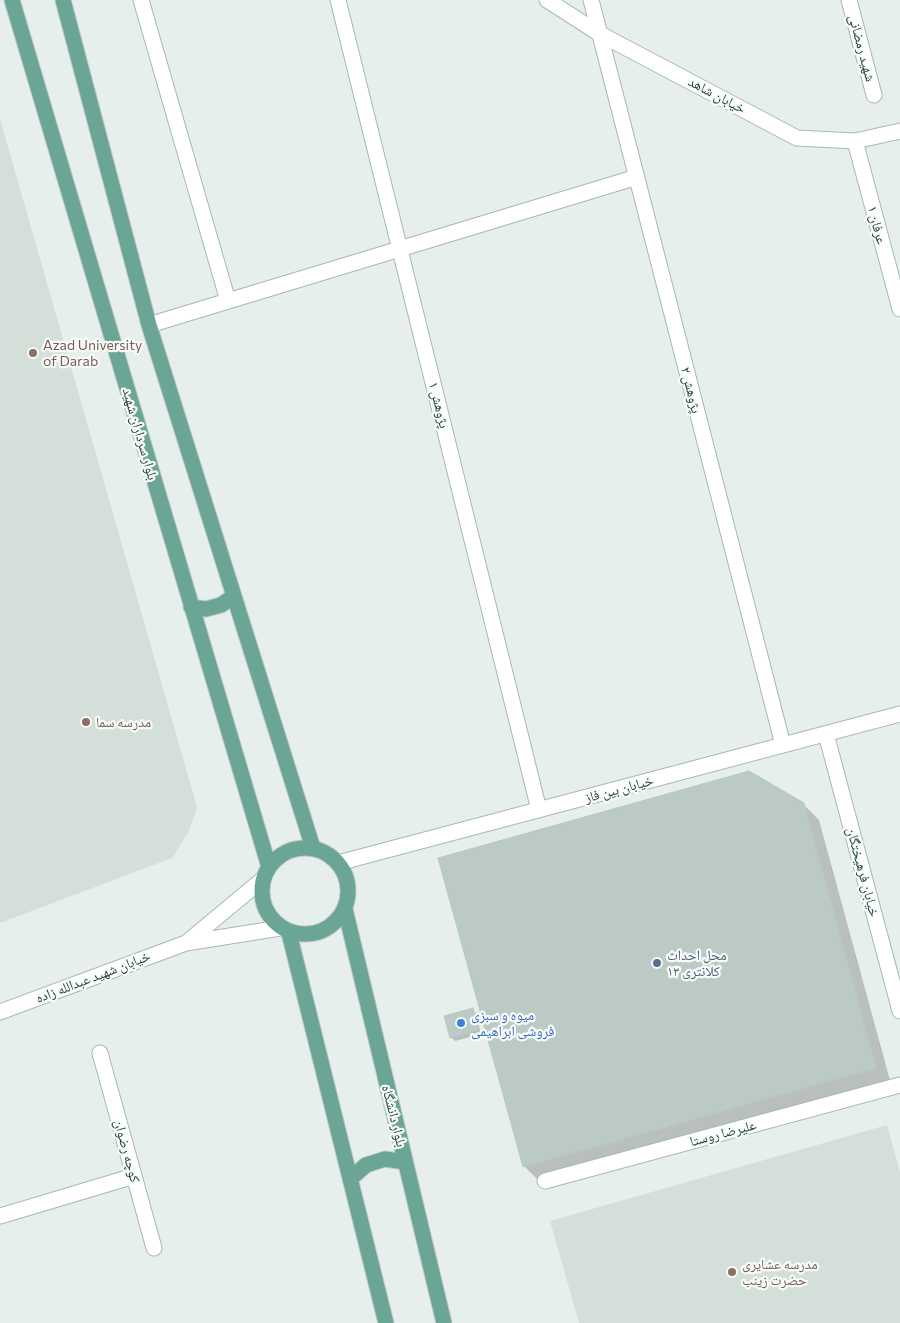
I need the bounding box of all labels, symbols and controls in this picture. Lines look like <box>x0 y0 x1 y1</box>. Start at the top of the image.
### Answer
street label: شهید رمضانی <box>845 13 879 83</box>
street label: خیابان شاهد <box>686 73 748 117</box>
street label: عرفان ۱ <box>864 204 890 246</box>
place label: Azad University of Darab <box>43 337 142 370</box>
marker: Azad University of Darab <box>27 347 39 359</box>
street label: پژوهش ۲ <box>677 365 705 415</box>
street label: پژوهش ۱ <box>425 380 453 430</box>
street label: بلوار سرداران شهید <box>119 386 161 482</box>
place label: مدرسه سما <box>96 714 151 730</box>
marker: مدرسه سما <box>80 716 92 728</box>
street label: خیابان بین فاز <box>583 772 655 806</box>
street label: خیابان فرهیختگان <box>843 825 883 919</box>
street label: خیابان شهید عبدالله زاده <box>33 947 153 1007</box>
place label: محل احداث کلانتری ۱۳ <box>667 947 727 980</box>
marker: محل احداث کلانتری ۱۳ <box>651 957 663 969</box>
place label: میوه و سبزی فروشی ابراهیمی <box>471 1007 554 1040</box>
marker: میوه و سبزی فروشی ابراهیمی <box>455 1017 467 1029</box>
street label: بلوار دانشگاه <box>378 1083 410 1149</box>
street label: علیرضا روستا <box>688 1116 758 1150</box>
street label: کوچه رضوان <box>111 1118 143 1184</box>
place label: مدرسه عشایری حضرت زینب <box>742 1256 818 1288</box>
marker: مدرسه عشایری حضرت زینب <box>726 1266 738 1278</box>

